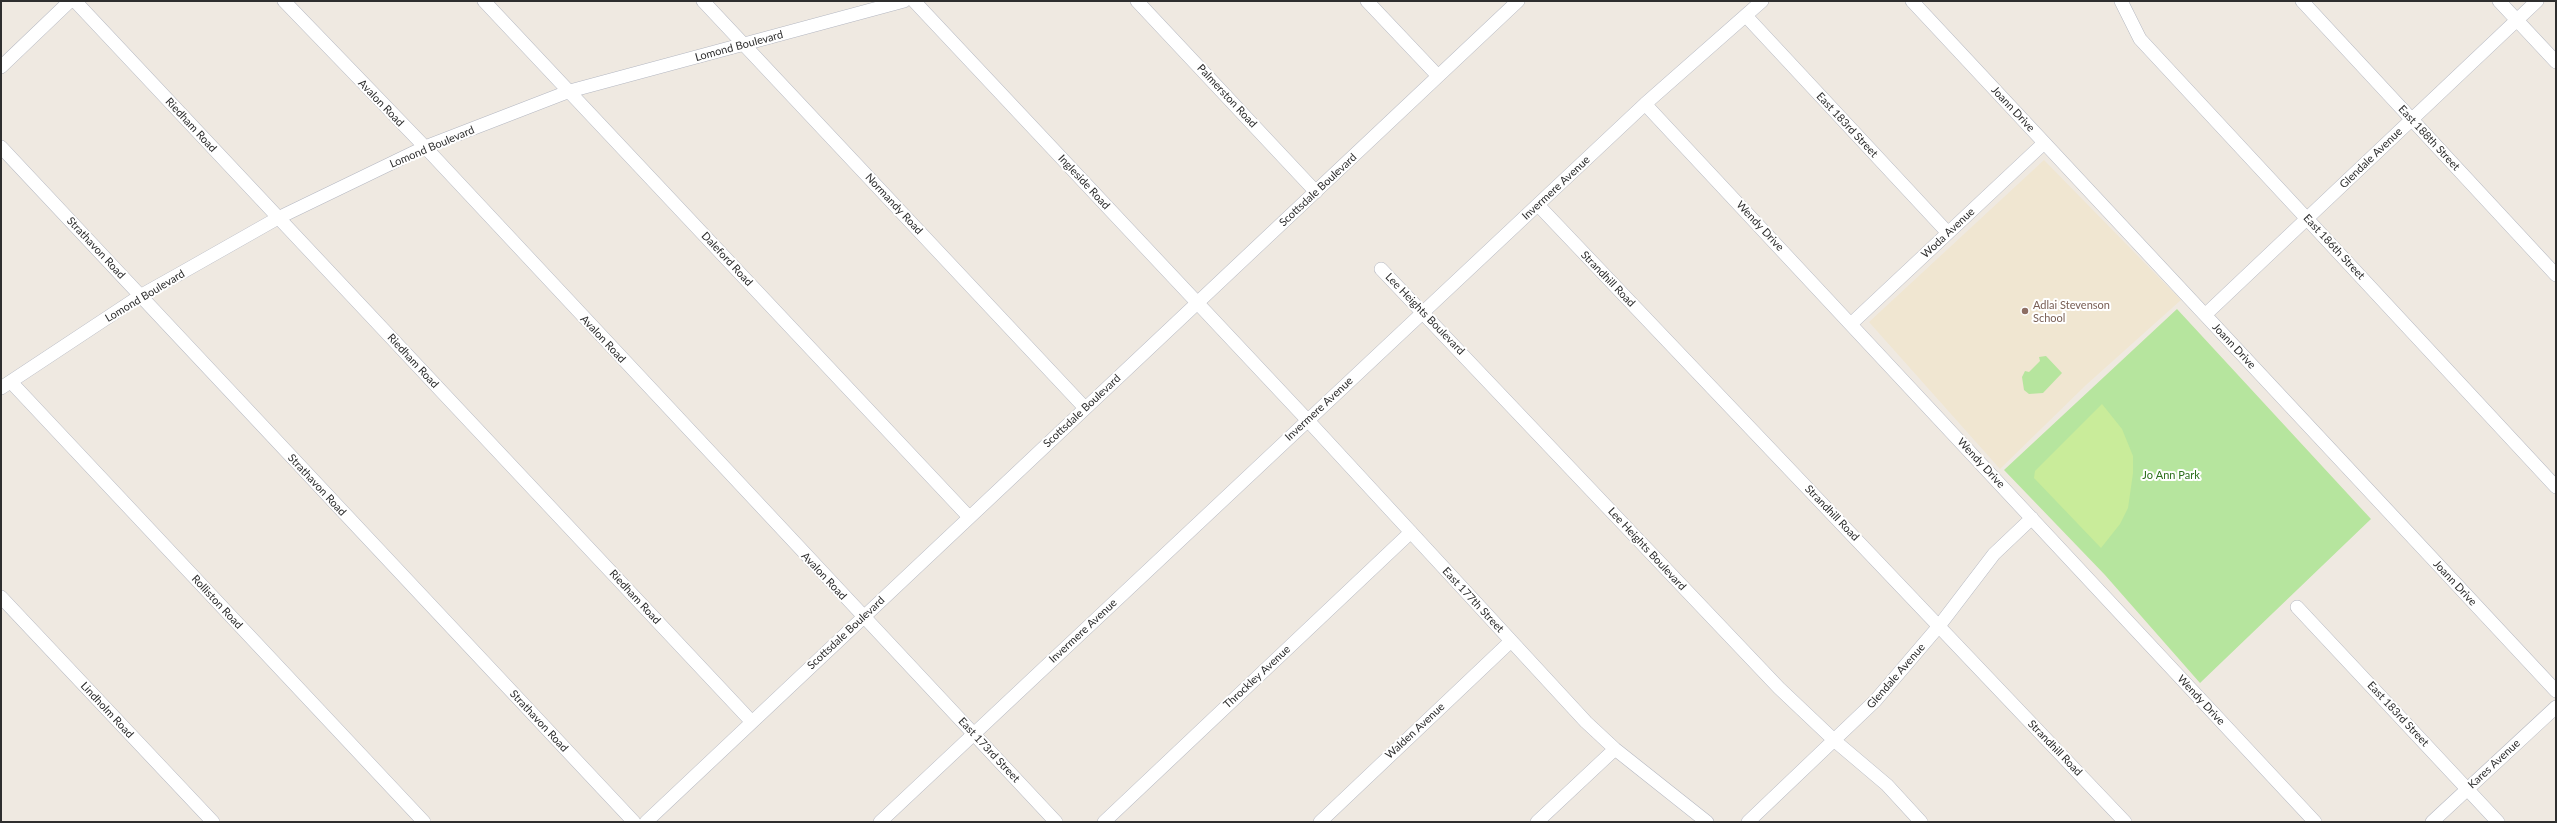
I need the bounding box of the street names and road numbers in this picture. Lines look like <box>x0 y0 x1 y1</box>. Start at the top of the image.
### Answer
street label: Lomond Boulevard <box>694 28 784 64</box>
street label: Palmerston Road <box>1194 62 1260 130</box>
street label: Avalon Road <box>355 77 407 129</box>
street label: Joann Drive <box>1989 83 2037 135</box>
street label: East 183rd Street <box>1813 90 1881 160</box>
street label: Riedham Road <box>163 95 219 155</box>
street label: East 188th Street <box>2395 103 2463 173</box>
street label: Lomond Boulevard <box>388 123 476 171</box>
street label: Glendale Avenue <box>2337 125 2405 191</box>
street label: Scottsdale Boulevard <box>1277 151 1359 229</box>
street label: Ingleside Road <box>1055 152 1113 212</box>
street label: Invermere Avenue <box>1519 153 1593 223</box>
street label: Normandy Road <box>863 171 925 237</box>
street label: Wendy Drive <box>1733 198 1787 254</box>
street label: Woda Avenue <box>1919 205 1977 261</box>
street label: East 186th Street <box>2300 212 2368 282</box>
street label: Strathavon Road <box>64 214 128 282</box>
street label: Daleford Road <box>699 229 755 289</box>
street label: Strandhill Road <box>1578 248 1638 310</box>
street label: Lomond Boulevard <box>103 267 187 325</box>
street label: Lee Heights Boulevard <box>1383 270 1467 358</box>
street label: Avalon Road <box>578 312 628 366</box>
street label: Joann Drive <box>2210 320 2258 372</box>
street label: Riedham Road <box>385 331 441 391</box>
street label: Scottsdale Boulevard <box>1041 372 1123 450</box>
street label: Invermere Avenue <box>1282 374 1356 444</box>
street label: Wendy Drive <box>1954 435 2008 491</box>
street label: Strathavon Road <box>285 451 349 519</box>
street label: Strandhill Road <box>1802 482 1862 544</box>
street label: Lee Heights Boulevard <box>1605 505 1689 593</box>
street label: Avalon Road <box>799 549 849 603</box>
street label: Joann Drive <box>2431 557 2479 609</box>
street label: East 177th Street <box>1439 565 1507 635</box>
street label: Riedham Road <box>607 567 663 627</box>
street label: Rolliston Road <box>189 572 245 632</box>
street label: Scottsdale Boulevard <box>805 594 887 672</box>
street label: Invermere Avenue <box>1046 596 1120 666</box>
street label: Glendale Avenue <box>1864 641 1928 711</box>
street label: Throckley Avenue <box>1221 643 1293 711</box>
street label: Wendy Drive <box>2174 672 2228 728</box>
street label: Lindholm Road <box>78 679 136 741</box>
street label: East 183rd Street <box>2364 679 2432 749</box>
street label: Strathavon Road <box>507 687 571 755</box>
street label: Walden Avenue <box>1383 700 1447 762</box>
street label: East 173rd Street <box>955 715 1023 785</box>
street label: Strandhill Road <box>2025 717 2085 779</box>
street label: Kares Avenue <box>2465 737 2523 791</box>

